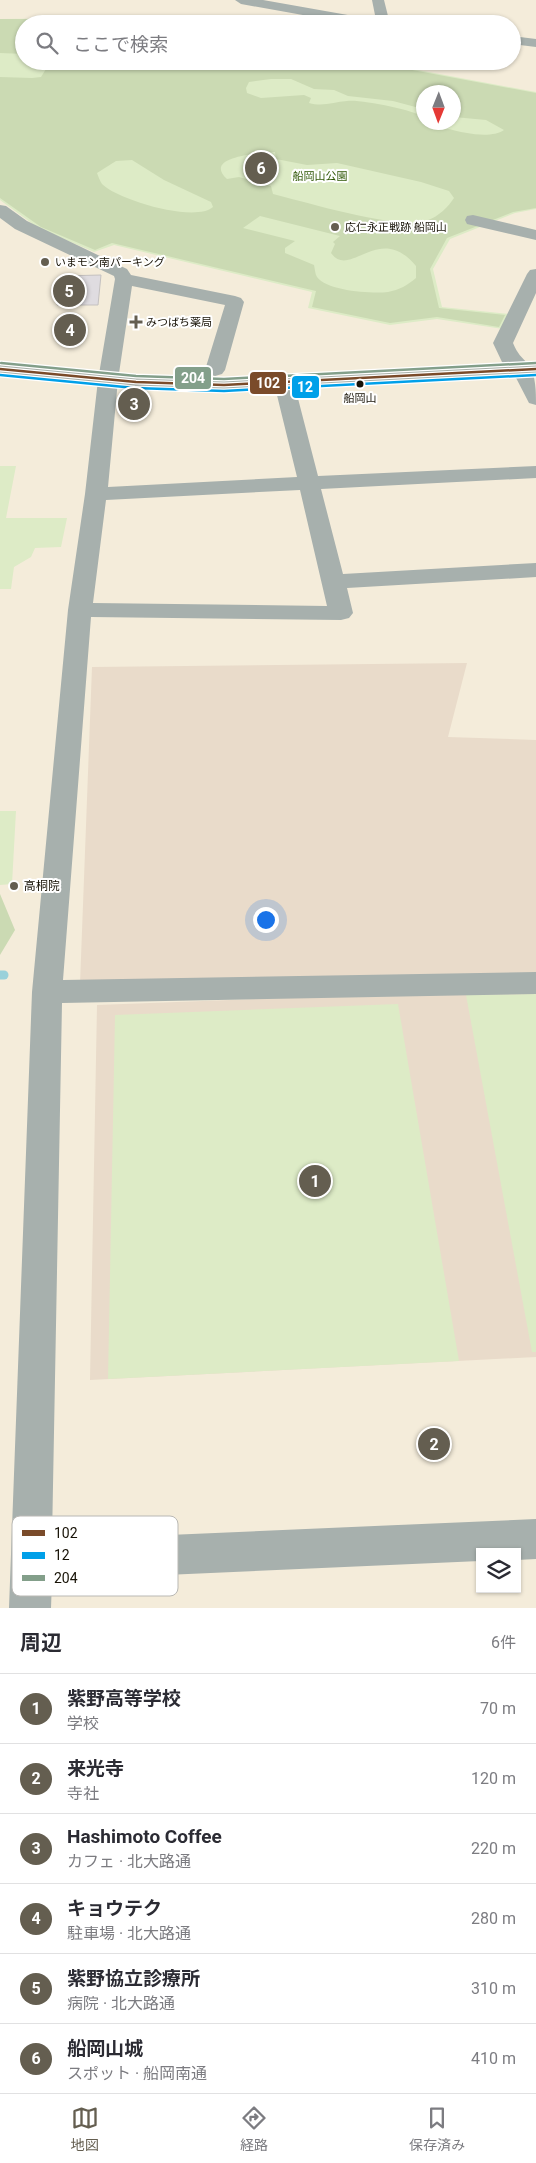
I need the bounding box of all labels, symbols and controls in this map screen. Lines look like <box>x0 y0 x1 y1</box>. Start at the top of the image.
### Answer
search box <box>15 15 521 70</box>
icon: search <box>33 29 61 57</box>
text: ここで検索 <box>73 33 168 56</box>
north arrow <box>416 85 461 130</box>
pin: 6 <box>245 149 277 187</box>
park label: 船岡山公園 <box>293 170 348 183</box>
marker: 応仁永正戦跡 船岡山 <box>329 221 341 233</box>
place label: 応仁永正戦跡 船岡山 <box>345 221 447 234</box>
marker: いまモン南パーキング <box>39 256 51 268</box>
place label: いまモン南パーキング <box>55 256 165 269</box>
pin: 5 <box>53 272 85 310</box>
pin: 4 <box>54 311 86 349</box>
marker: みつばち薬局 <box>130 316 142 328</box>
place label: みつばち薬局 <box>146 316 212 329</box>
line badge: 204 <box>174 366 212 390</box>
text: 204 <box>181 370 205 386</box>
line badge: 102 <box>249 371 287 395</box>
text: 102 <box>256 375 280 391</box>
line badge: 12 <box>291 375 320 399</box>
text: 12 <box>297 379 313 395</box>
marker: 船岡山 <box>355 379 365 389</box>
pin: 3 <box>118 385 150 423</box>
place label: 船岡山 <box>344 392 377 405</box>
place label: 高桐院 <box>24 879 60 893</box>
marker: 高桐院 <box>8 880 20 892</box>
your location <box>253 907 279 933</box>
pin: 1 <box>299 1162 331 1200</box>
pin: 2 <box>418 1425 450 1463</box>
legend <box>12 1516 178 1596</box>
text: 102 <box>54 1525 78 1541</box>
text: 12 <box>54 1547 70 1563</box>
map controls <box>476 1548 521 1593</box>
button: layers <box>476 1548 521 1593</box>
text: 204 <box>54 1570 78 1586</box>
text: 周辺 <box>20 1631 62 1655</box>
text: 6件 <box>491 1633 516 1652</box>
text: 紫野高等学校 <box>67 1687 181 1710</box>
text: 1 <box>31 1699 41 1718</box>
text: 70 m <box>480 1699 516 1718</box>
text: 学校 <box>67 1714 99 1733</box>
text: 来光寺 <box>67 1757 124 1780</box>
text: 2 <box>31 1769 41 1788</box>
text: 120 m <box>471 1769 516 1788</box>
text: 寺社 <box>67 1784 99 1803</box>
text: Hashimoto Coffee <box>67 1825 222 1848</box>
text: 3 <box>31 1839 41 1858</box>
text: 220 m <box>471 1839 516 1858</box>
text: カフェ · 北大路通 <box>67 1852 191 1871</box>
text: キョウテク <box>67 1897 162 1920</box>
text: 4 <box>31 1909 41 1928</box>
text: 280 m <box>471 1909 516 1928</box>
text: 駐車場 · 北大路通 <box>67 1924 191 1943</box>
text: 紫野協立診療所 <box>67 1967 200 1990</box>
text: 5 <box>31 1979 41 1998</box>
text: 310 m <box>471 1979 516 1998</box>
text: 病院 · 北大路通 <box>67 1994 175 2013</box>
text: 船岡山城 <box>67 2037 143 2060</box>
text: 6 <box>31 2049 41 2068</box>
text: 410 m <box>471 2049 516 2068</box>
text: スポット · 船岡南通 <box>67 2064 207 2083</box>
tab: 地図 <box>71 2104 99 2154</box>
tab: 経路 <box>240 2104 268 2154</box>
tab: 保存済み <box>409 2104 465 2154</box>

